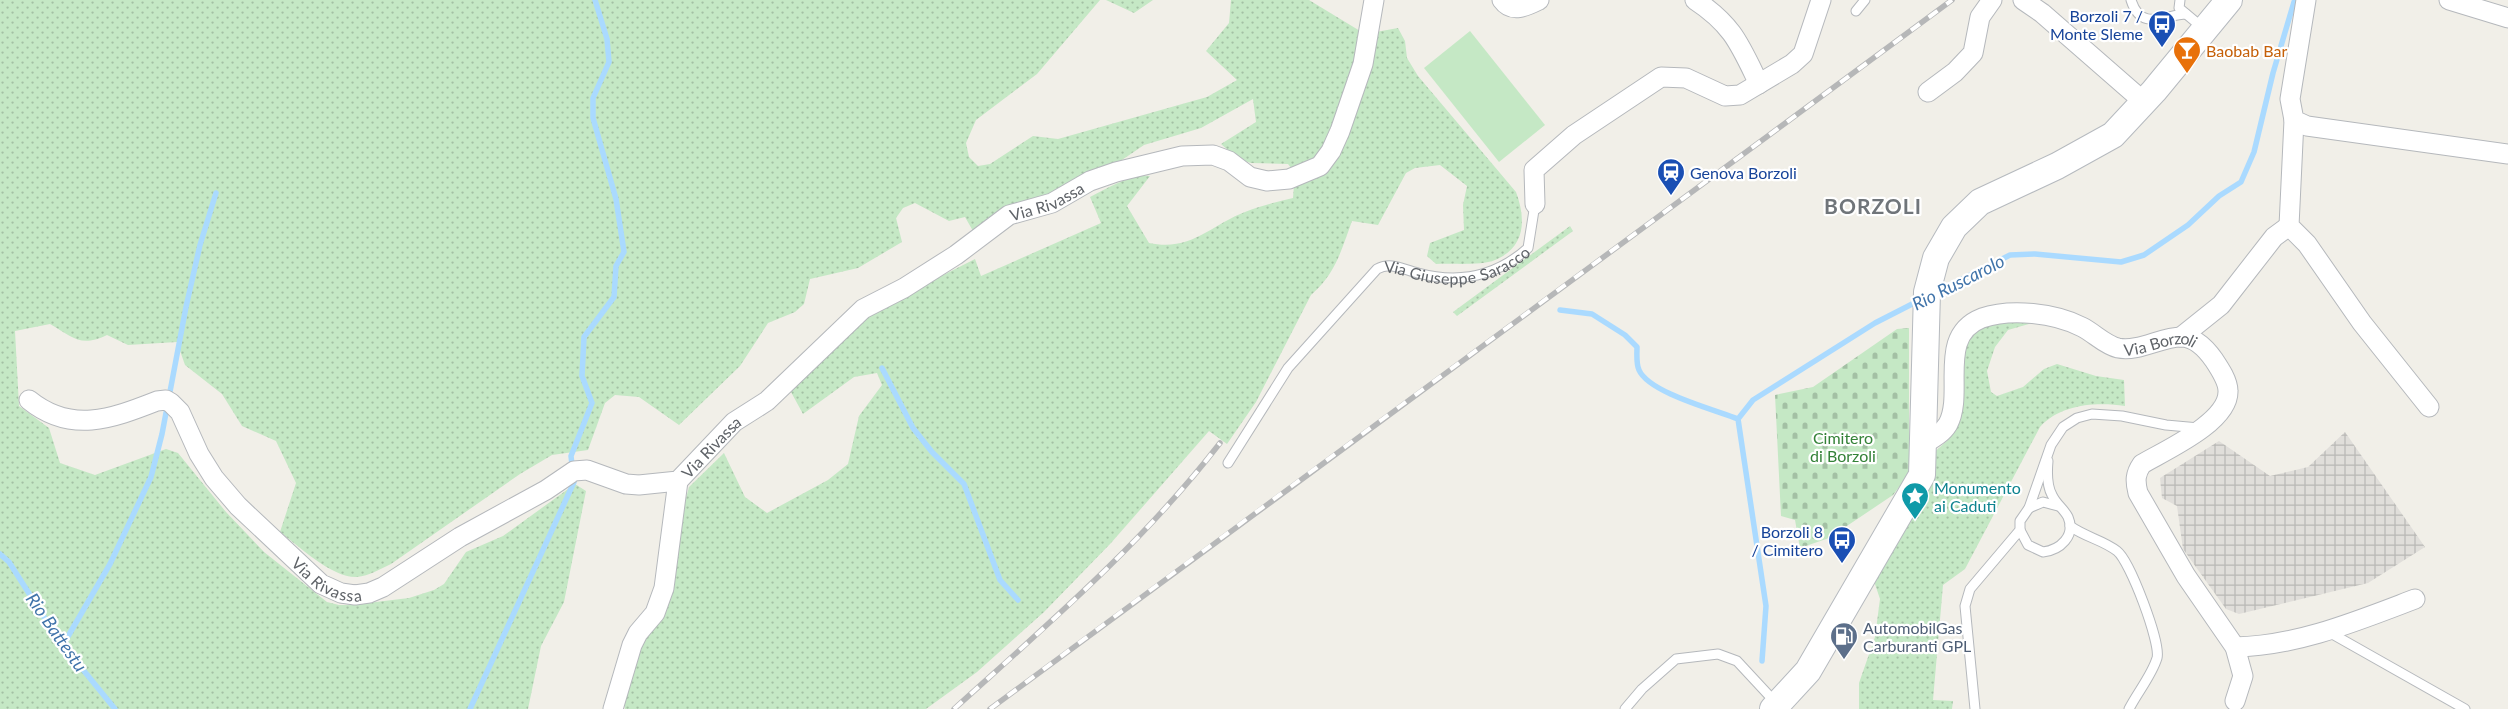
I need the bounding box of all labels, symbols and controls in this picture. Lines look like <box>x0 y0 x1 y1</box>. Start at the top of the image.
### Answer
place label: Borzoli 7 / Monte Sleme <box>2050 6 2143 43</box>
bus stop icon: Borzoli 7 / Monte Sleme <box>2147 9 2177 48</box>
bar icon: Baobab Bar <box>2172 35 2202 74</box>
place label: Baobab Bar <box>2206 41 2287 60</box>
station icon: Genova Borzoli <box>1656 157 1686 196</box>
place label: Genova Borzoli <box>1690 163 1797 182</box>
street label: Via Rivassa <box>1007 177 1087 224</box>
district label: BORZOLI <box>1824 193 1922 218</box>
street label: Via Giuseppe Saracco <box>1384 242 1533 287</box>
water label: Rio Ruscarolo <box>1908 249 2008 315</box>
street label: Via Borzoli <box>2123 327 2202 358</box>
street label: Via Rivassa <box>677 411 744 481</box>
park label: Cimitero di Borzoli <box>1810 428 1876 465</box>
place label: Monumento ai Caduti <box>1934 478 2021 515</box>
place icon: Monumento ai Caduti <box>1900 481 1930 520</box>
place label: Borzoli 8 / Cimitero <box>1751 522 1823 559</box>
bus stop icon: Borzoli 8 / Cimitero <box>1827 525 1857 564</box>
street label: Via Rivassa <box>288 553 363 605</box>
water label: Rio Battestu <box>22 588 92 676</box>
place label: AutomobilGas Carburanti GPL <box>1863 618 1971 655</box>
fuel station icon: AutomobilGas Carburanti GPL <box>1829 621 1859 660</box>

